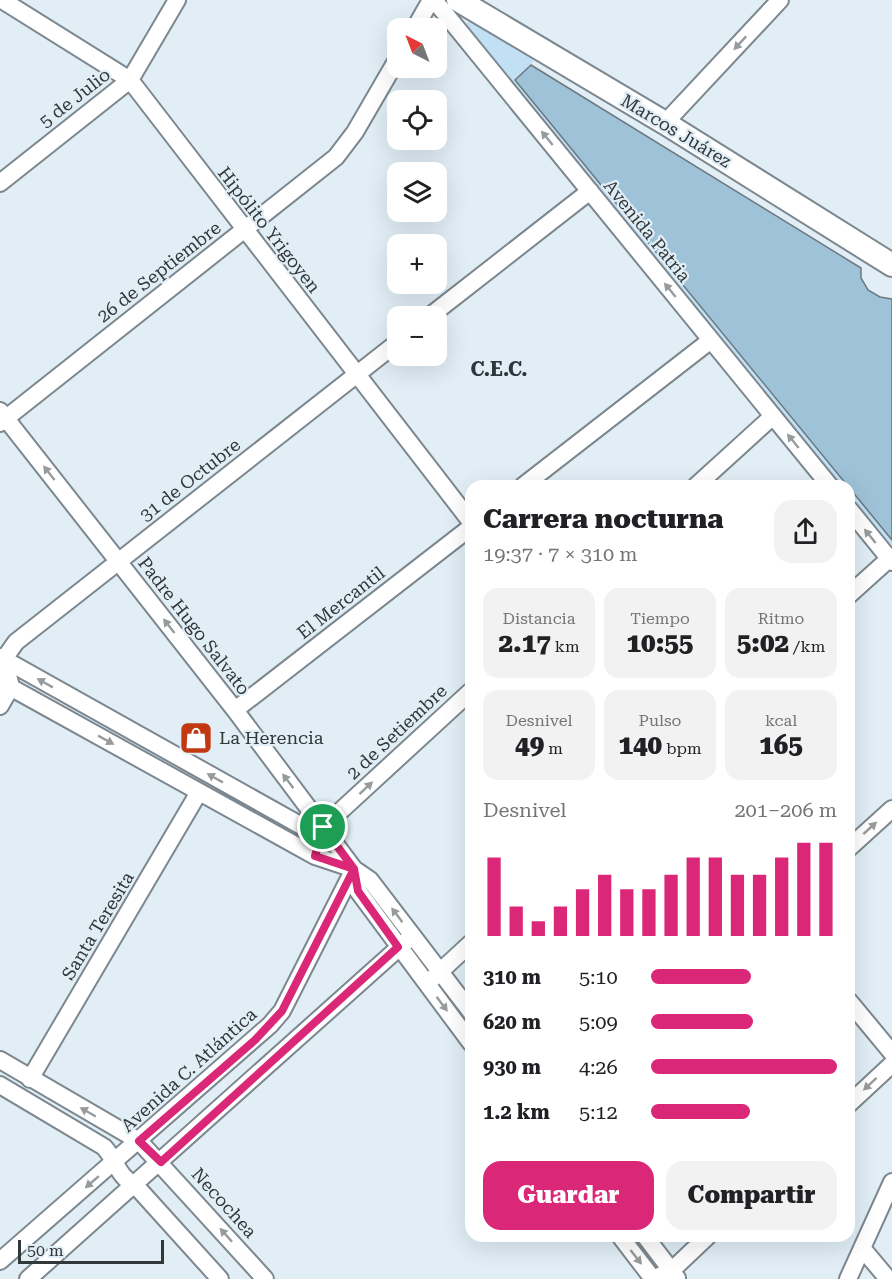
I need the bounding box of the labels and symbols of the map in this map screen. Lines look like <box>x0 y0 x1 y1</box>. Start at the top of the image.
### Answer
north arrow <box>387 18 447 78</box>
one-way arrow <box>733 35 747 50</box>
street label: 5 de Julio <box>35 63 114 132</box>
street label: Marcos Juárez <box>617 90 735 172</box>
one-way arrow <box>540 130 553 146</box>
street label: Hipólito Yrigoyen <box>214 163 325 297</box>
street label: Avenida Patria <box>600 175 695 286</box>
street label: 26 de Septiembre <box>93 217 225 326</box>
one-way arrow <box>664 282 676 297</box>
district label: C.E.C. <box>470 357 528 381</box>
street label: 31 de Octubre <box>135 434 244 525</box>
one-way arrow <box>787 434 800 449</box>
one-way arrow <box>43 465 56 480</box>
one-way arrow <box>865 528 877 543</box>
street label: Padre Hugo Salvato <box>134 553 255 699</box>
street label: El Mercantil <box>293 562 389 643</box>
one-way arrow <box>163 618 176 634</box>
one-way arrow <box>37 677 53 688</box>
street label: 2 de Setiembre <box>342 680 451 783</box>
shop icon: La Herencia <box>178 720 214 756</box>
place label: La Herencia <box>219 727 324 748</box>
one-way arrow <box>98 735 115 745</box>
one-way arrow <box>207 773 224 783</box>
one-way arrow <box>282 773 294 789</box>
one-way arrow <box>359 781 373 795</box>
pin <box>297 801 348 852</box>
one-way arrow <box>863 821 878 835</box>
street label: Santa Teresita <box>57 868 138 983</box>
one-way arrow <box>391 908 403 924</box>
one-way arrow <box>435 997 447 1012</box>
street label: Avenida C. Atlántica <box>117 1003 261 1136</box>
one-way arrow <box>863 1077 878 1091</box>
one-way arrow <box>80 1107 97 1117</box>
street label: Necochea <box>188 1163 261 1242</box>
one-way arrow <box>84 1175 99 1189</box>
one-way arrow <box>219 1228 233 1243</box>
scale bar <box>18 1237 164 1264</box>
one-way arrow <box>630 1250 642 1265</box>

